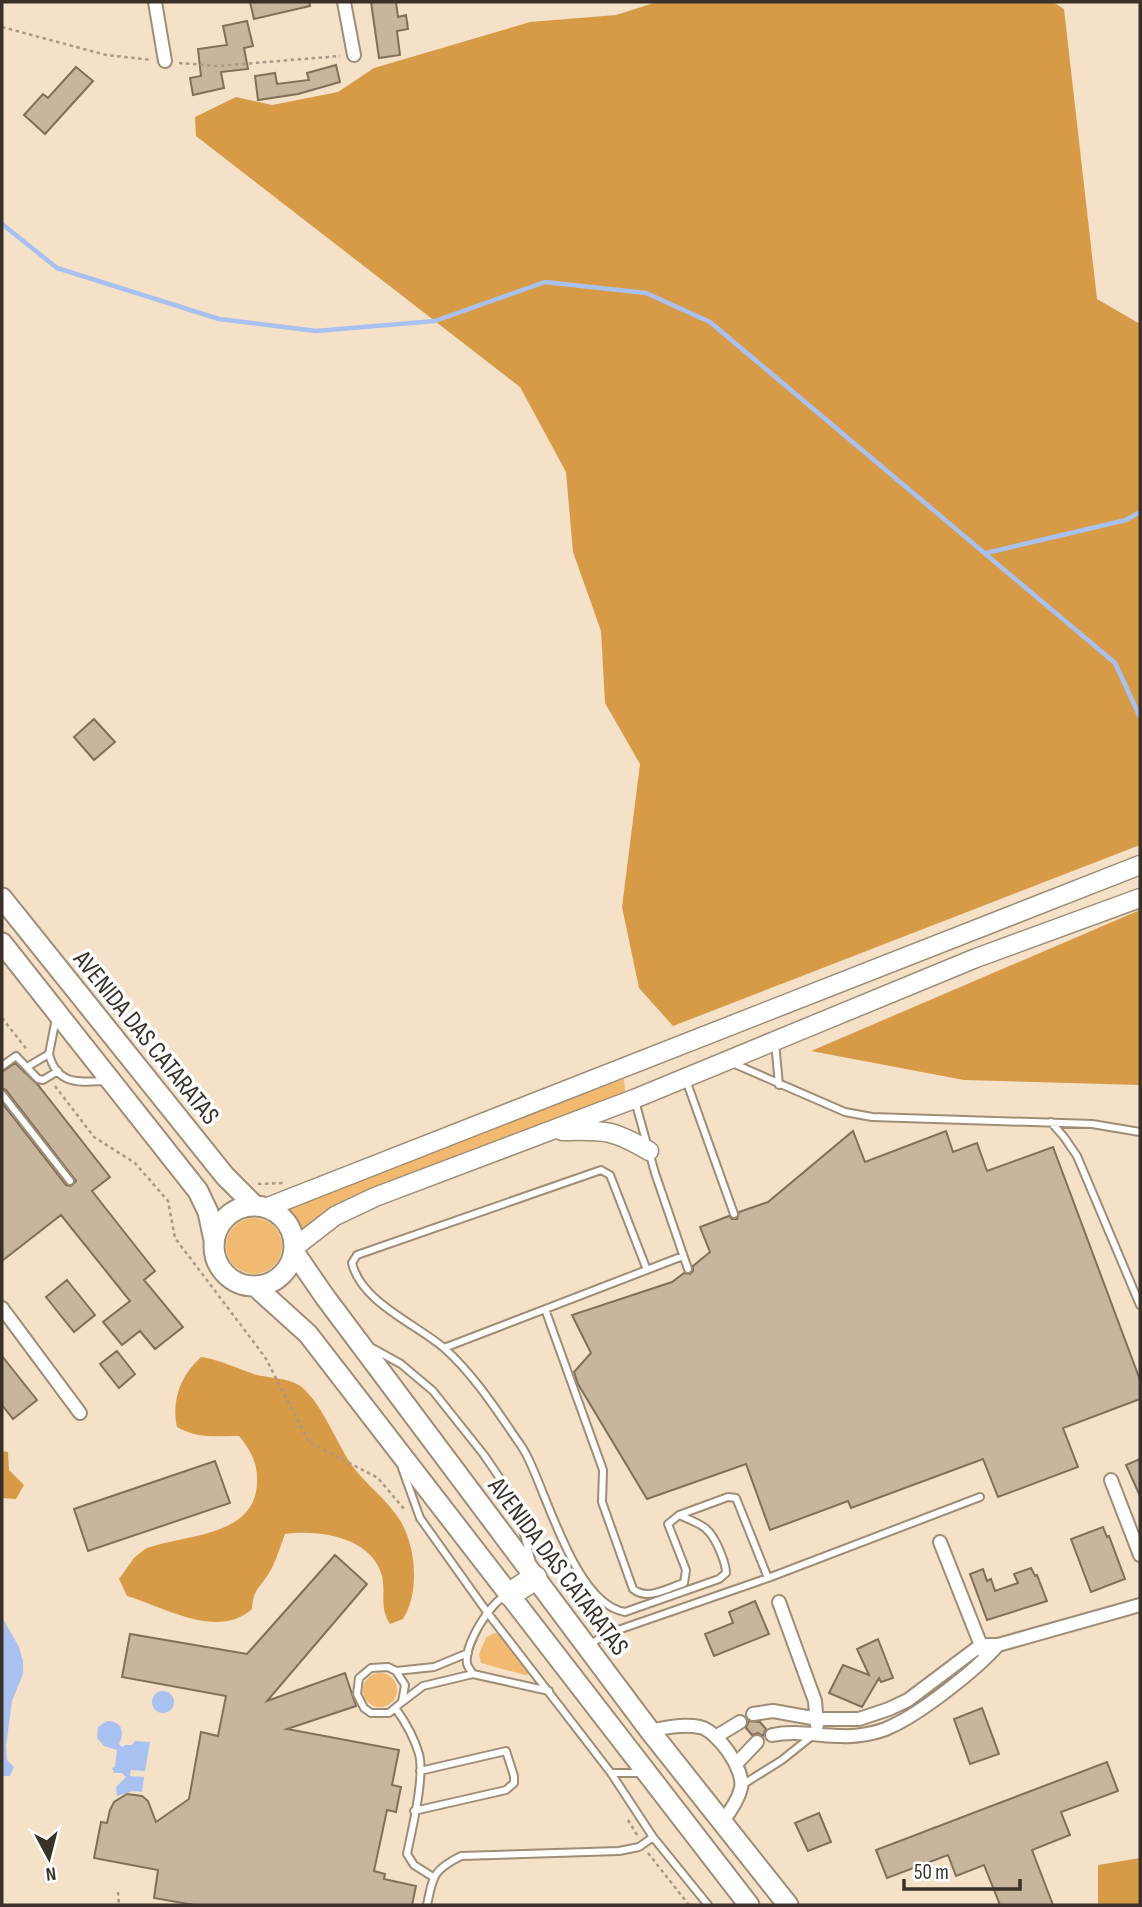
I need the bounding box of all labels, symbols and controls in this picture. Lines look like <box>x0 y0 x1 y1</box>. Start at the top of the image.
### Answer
street label: AVENIDA DAS CATARATAS <box>66 944 225 1131</box>
street label: AVENIDA DAS CATARATAS <box>480 1471 635 1662</box>
north arrow <box>14 1823 84 1893</box>
scale bar <box>904 1848 1020 1892</box>
text: 50 m <box>914 1860 949 1885</box>
text: N <box>44 1861 57 1885</box>

